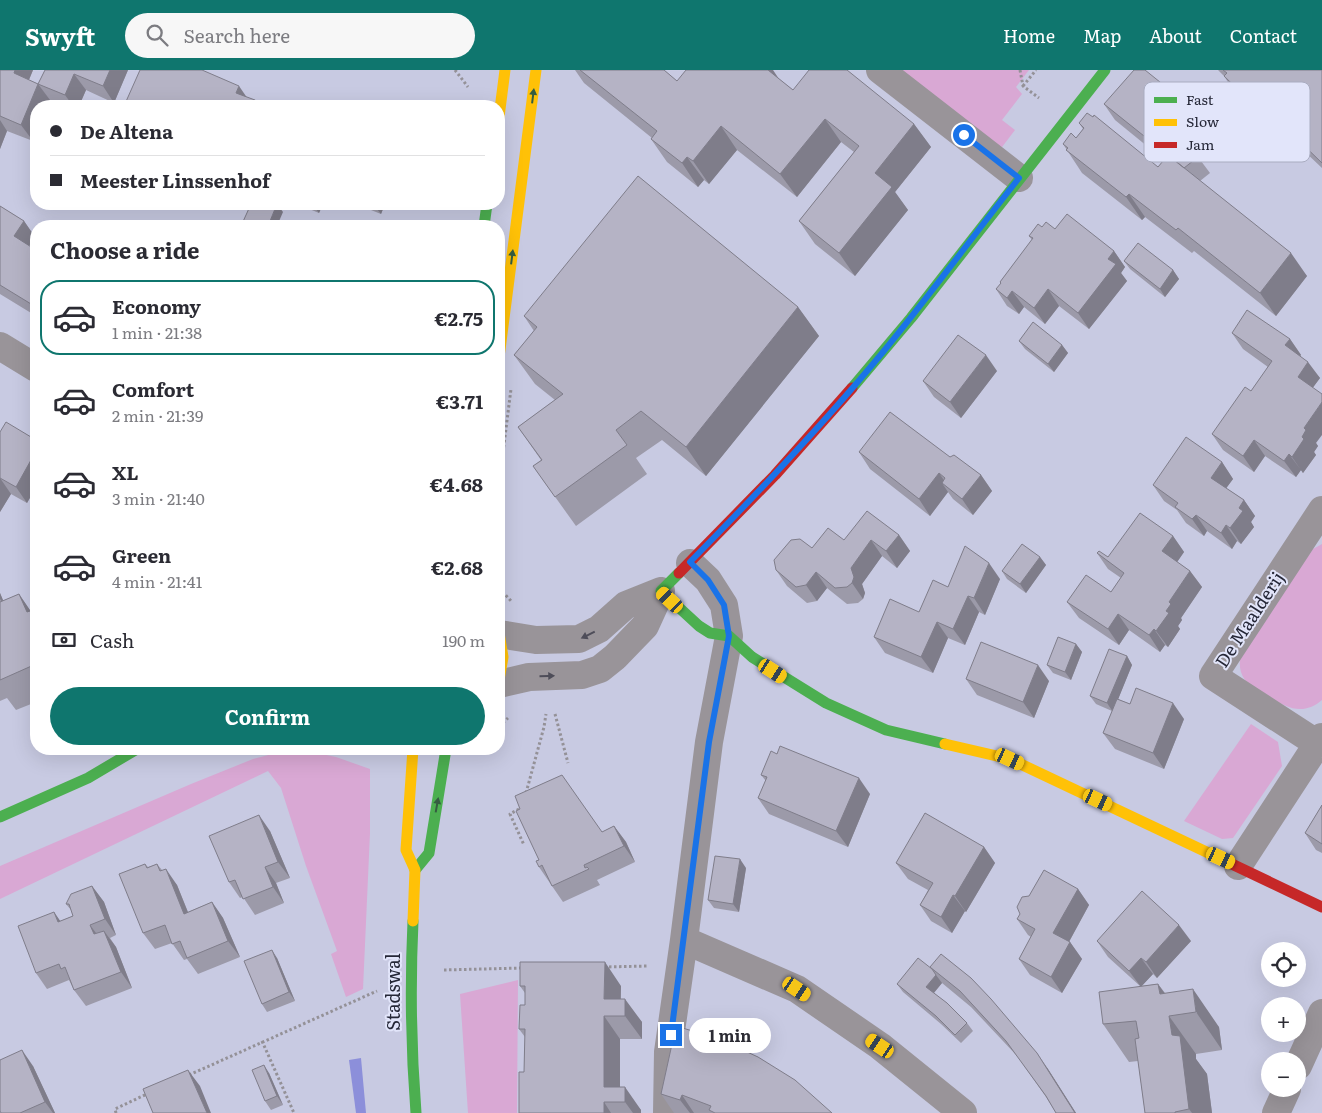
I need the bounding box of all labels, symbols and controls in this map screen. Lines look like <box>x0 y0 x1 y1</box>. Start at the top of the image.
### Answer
search box <box>125 13 475 58</box>
text: Swyft <box>25 18 95 53</box>
icon: search <box>143 21 171 49</box>
text: Search here <box>183 21 290 49</box>
text: Home <box>1003 22 1055 49</box>
text: Map <box>1083 22 1121 49</box>
text: About <box>1149 22 1202 49</box>
text: Contact <box>1230 22 1297 49</box>
legend <box>1144 82 1310 162</box>
one-way arrow <box>529 87 537 103</box>
text: Fast <box>1186 89 1214 109</box>
text: Slow <box>1186 111 1219 131</box>
text: De Altena <box>80 117 173 145</box>
route start <box>953 124 975 146</box>
text: Jam <box>1186 134 1215 154</box>
text: Meester Linssenhof <box>80 166 270 194</box>
text: Choose a ride <box>50 233 199 266</box>
one-way arrow <box>508 249 516 265</box>
text: Economy <box>112 292 201 320</box>
icon: car <box>52 295 97 340</box>
text: €2.75 <box>434 304 483 332</box>
text: 1 min · 21:38 <box>112 320 202 344</box>
text: Comfort <box>112 375 194 403</box>
icon: car <box>52 378 97 423</box>
text: €3.71 <box>436 387 483 415</box>
text: 2 min · 21:39 <box>112 403 203 427</box>
text: XL <box>112 458 139 486</box>
icon: car <box>52 461 97 506</box>
text: €4.68 <box>430 470 483 498</box>
text: 3 min · 21:40 <box>112 486 205 510</box>
text: Green <box>112 541 171 569</box>
icon: car <box>52 544 97 589</box>
text: €2.68 <box>431 553 483 581</box>
street label: De Maalderij <box>1208 566 1290 673</box>
text: 4 min · 21:41 <box>112 569 202 593</box>
car <box>653 584 686 616</box>
icon: cash <box>50 626 78 654</box>
text: Cash <box>90 626 134 654</box>
text: 190 m <box>442 628 485 652</box>
one-way arrow <box>581 631 595 639</box>
car <box>756 657 789 685</box>
one-way arrow <box>539 672 555 680</box>
button: Confirm <box>50 687 485 745</box>
car <box>993 746 1026 772</box>
car <box>1081 787 1114 813</box>
one-way arrow <box>433 796 441 812</box>
car <box>1204 845 1237 871</box>
map controls <box>1261 942 1306 1097</box>
button: locate <box>1261 942 1306 987</box>
street label: Stadswal <box>379 953 406 1031</box>
car <box>780 974 813 1004</box>
button: + <box>1261 997 1306 1042</box>
callout: 1 min <box>688 1018 771 1052</box>
text: 1 min <box>709 1023 751 1047</box>
route end <box>660 1024 682 1046</box>
car <box>863 1031 896 1061</box>
button: − <box>1261 1052 1306 1097</box>

